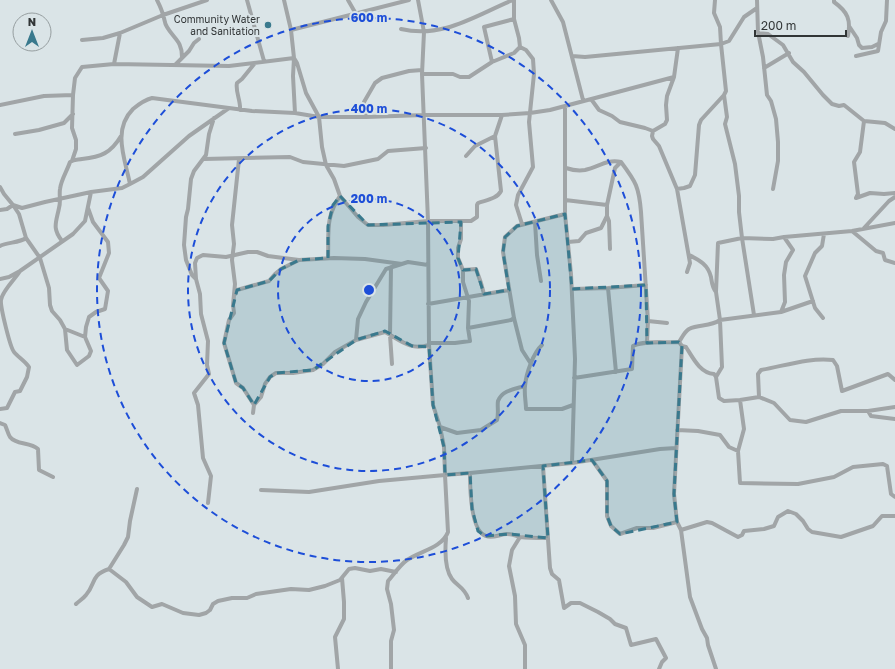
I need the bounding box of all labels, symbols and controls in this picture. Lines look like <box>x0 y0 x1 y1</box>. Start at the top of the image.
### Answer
text: 600 m <box>351 10 387 25</box>
north arrow <box>12 12 52 52</box>
scale bar <box>755 12 846 38</box>
place label: Community Water and Sanitation <box>174 13 260 37</box>
text: N <box>28 15 36 28</box>
text: 200 m <box>761 18 796 33</box>
marker: Community Water and Sanitation <box>263 20 273 30</box>
text: 400 m <box>351 101 387 116</box>
text: 200 m <box>351 191 387 206</box>
centre of rings <box>362 283 376 297</box>

